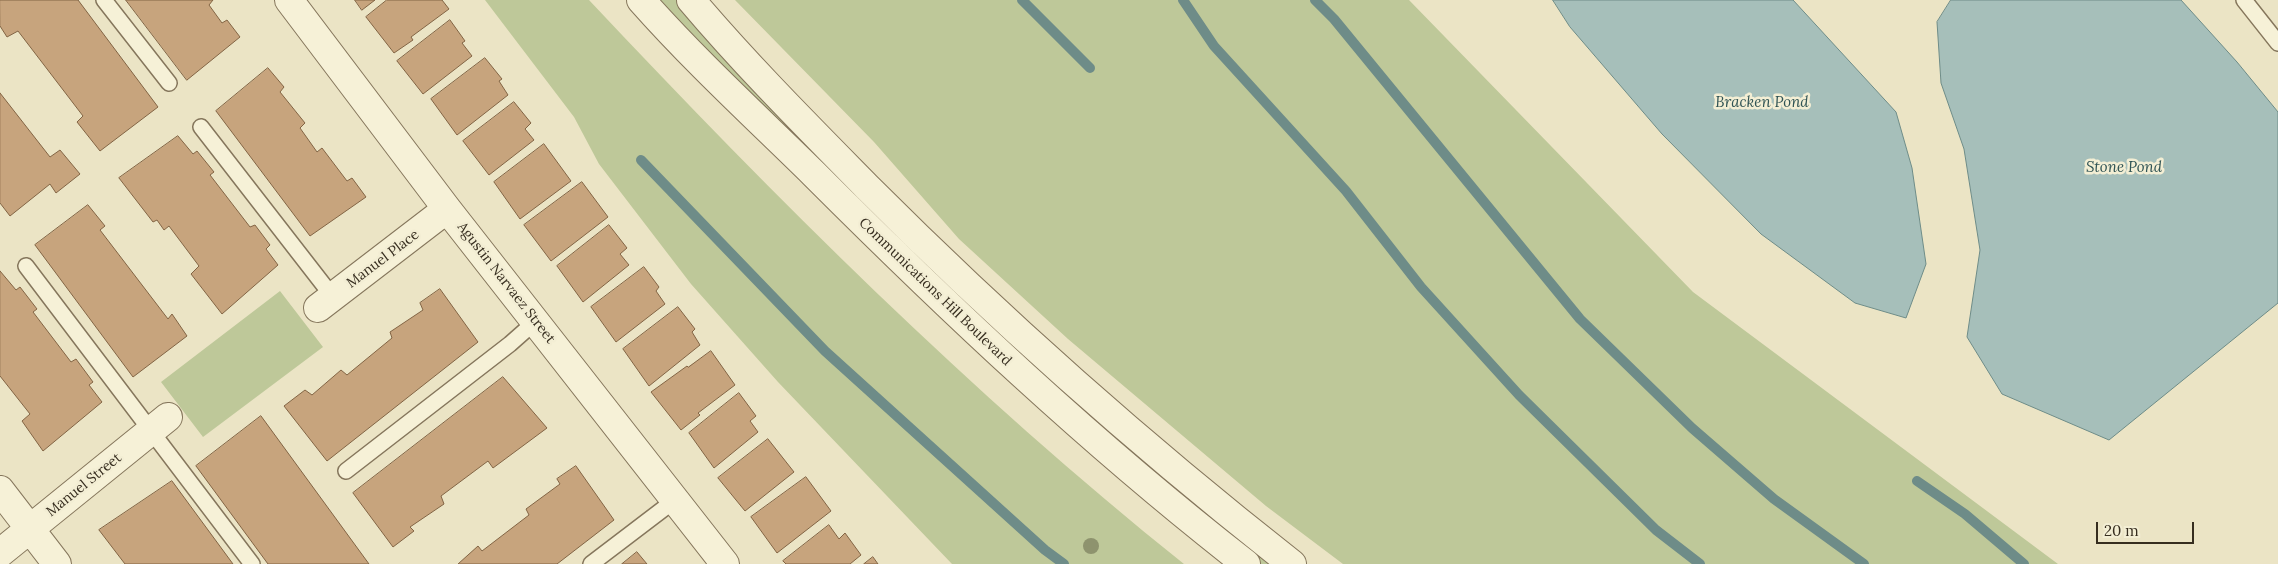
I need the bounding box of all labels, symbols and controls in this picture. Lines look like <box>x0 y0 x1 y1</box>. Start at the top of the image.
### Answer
water label: Bracken Pond <box>1715 94 1809 112</box>
water label: Stone Pond <box>2086 159 2162 177</box>
street label: Communications Hill Boulevard <box>855 215 1015 369</box>
street label: Agustin Narvaez Street <box>453 219 559 347</box>
street label: Manuel Place <box>343 226 423 292</box>
street label: Manuel Street <box>43 450 125 520</box>
scale bar <box>2098 512 2196 544</box>
text: 20 m <box>2104 521 2139 540</box>

